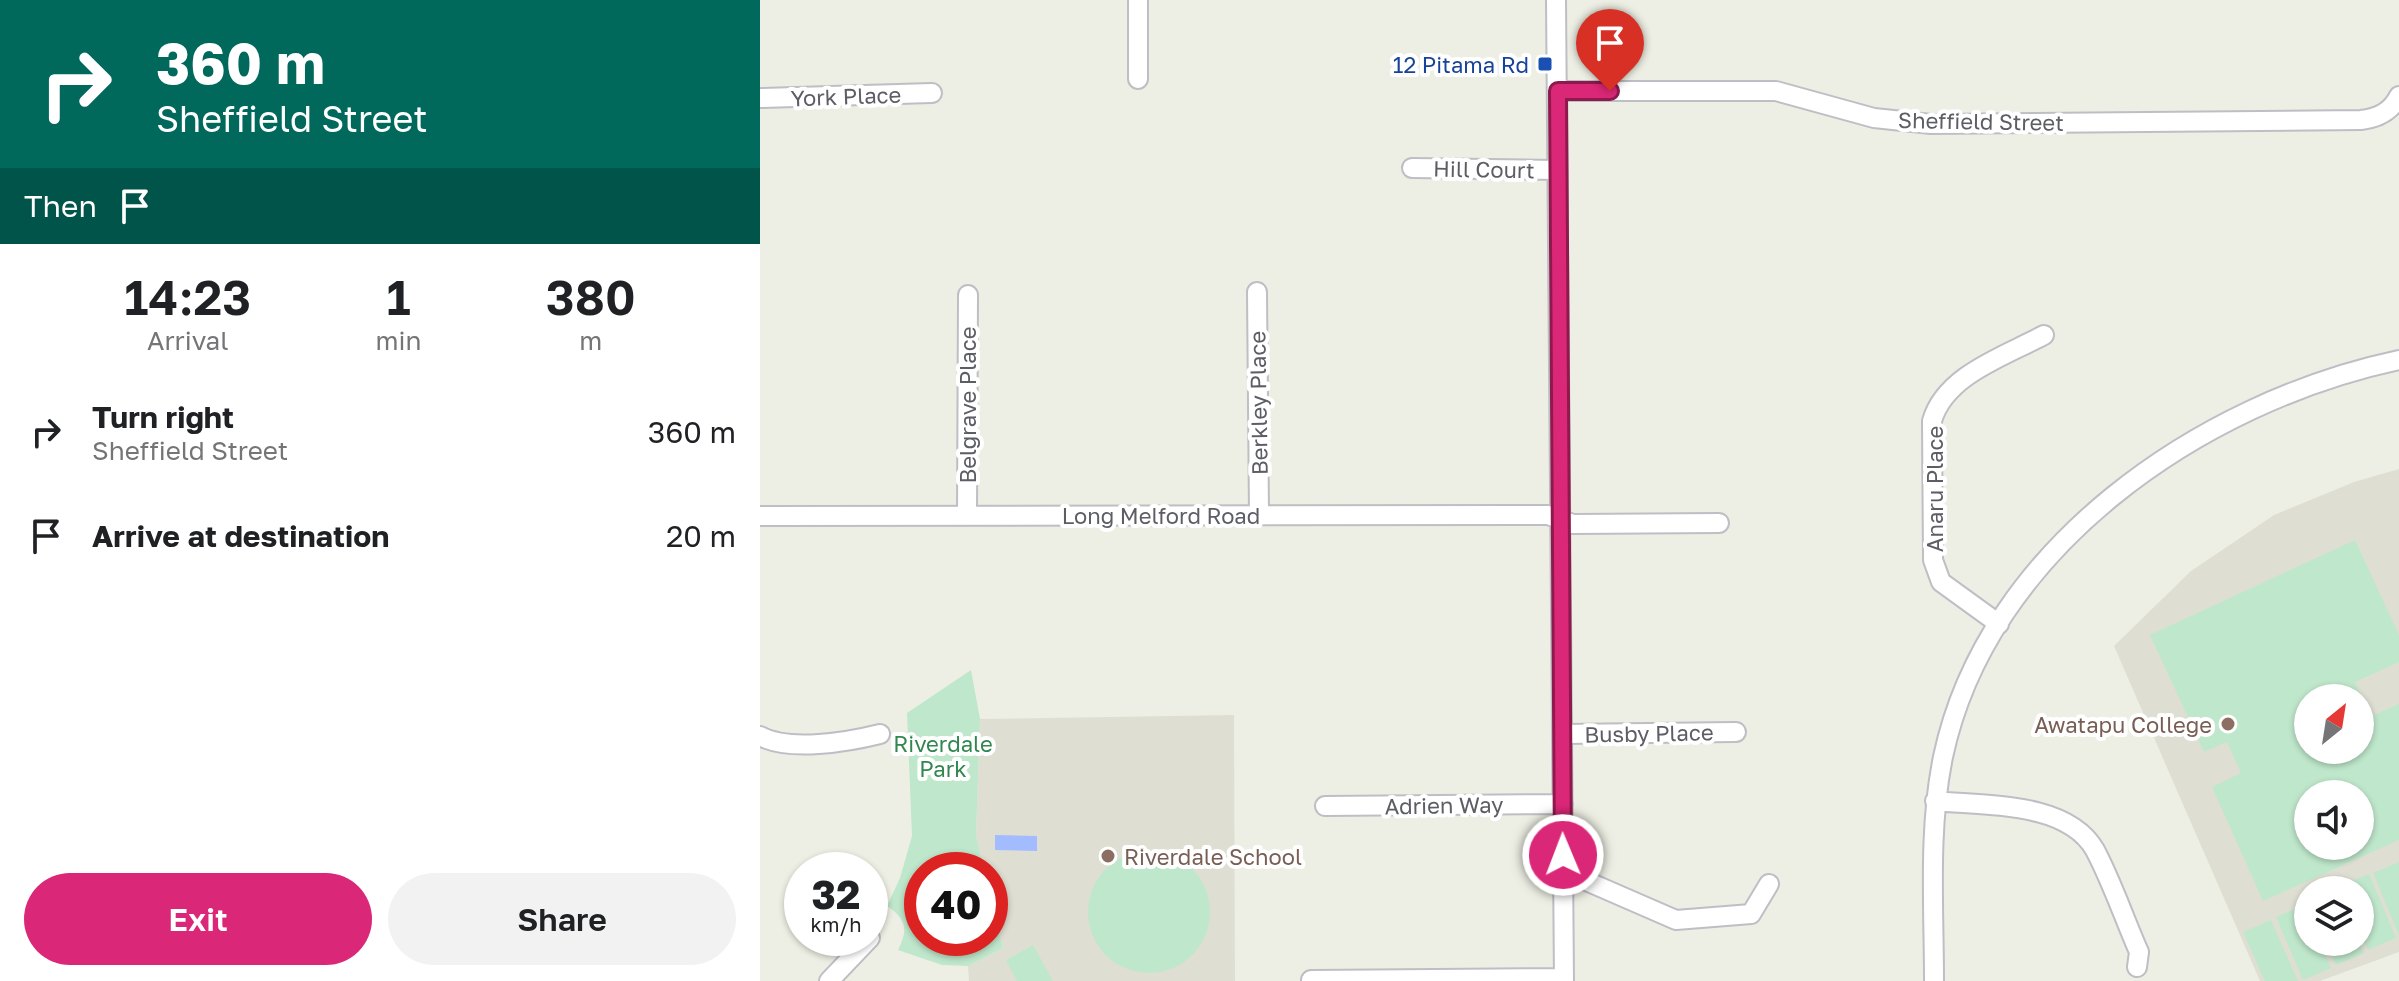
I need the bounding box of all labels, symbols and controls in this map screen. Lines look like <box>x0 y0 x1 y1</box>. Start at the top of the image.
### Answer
pin <box>1576 9 1644 91</box>
icon: arrive <box>1588 21 1632 65</box>
text: 360 m <box>156 29 325 96</box>
icon: right <box>24 32 128 136</box>
place label: 12 Pitama Rd <box>1393 51 1529 78</box>
marker: 12 Pitama Rd <box>1536 55 1554 73</box>
street label: York Place <box>790 81 902 111</box>
text: Sheffield Street <box>156 97 428 140</box>
street label: Sheffield Street <box>1898 106 2064 136</box>
street label: Hill Court <box>1433 155 1535 183</box>
icon: arrive <box>113 184 157 228</box>
text: Then <box>24 188 97 224</box>
text: 14:23 <box>124 268 251 326</box>
text: 1 <box>386 268 411 326</box>
text: 380 <box>546 268 636 326</box>
text: Arrival <box>147 325 229 356</box>
text: min <box>376 325 422 356</box>
text: m <box>579 325 602 356</box>
street label: Belgrave Place <box>954 327 981 483</box>
street label: Berkley Place <box>1243 331 1273 475</box>
text: Turn right <box>92 399 234 435</box>
icon: right <box>24 410 68 454</box>
text: 360 m <box>648 414 736 450</box>
street label: Anaru Place <box>1921 426 1948 552</box>
text: Sheffield Street <box>92 435 288 466</box>
street label: Long Melford Road <box>1062 502 1260 529</box>
icon: arrive <box>24 514 68 558</box>
text: Arrive at destination <box>92 518 389 554</box>
text: 20 m <box>666 518 736 554</box>
north arrow <box>2294 684 2374 764</box>
map controls <box>2294 684 2374 956</box>
place label: Awatapu College <box>2034 711 2212 738</box>
marker: Awatapu College <box>2219 715 2237 733</box>
street label: Busby Place <box>1584 718 1714 748</box>
park label: Riverdale Park <box>893 730 993 782</box>
button: sound <box>2294 780 2374 860</box>
street label: Adrien Way <box>1384 790 1504 820</box>
position arrow <box>1521 813 1605 897</box>
place label: Riverdale School <box>1124 843 1302 870</box>
marker: Riverdale School <box>1099 847 1117 865</box>
speed limit sign: 40 <box>904 852 1008 956</box>
text: 32 <box>812 870 860 918</box>
button: Exit <box>24 873 372 965</box>
button: Share <box>388 873 736 965</box>
button: layers <box>2294 876 2374 956</box>
text: km/h <box>811 912 861 936</box>

